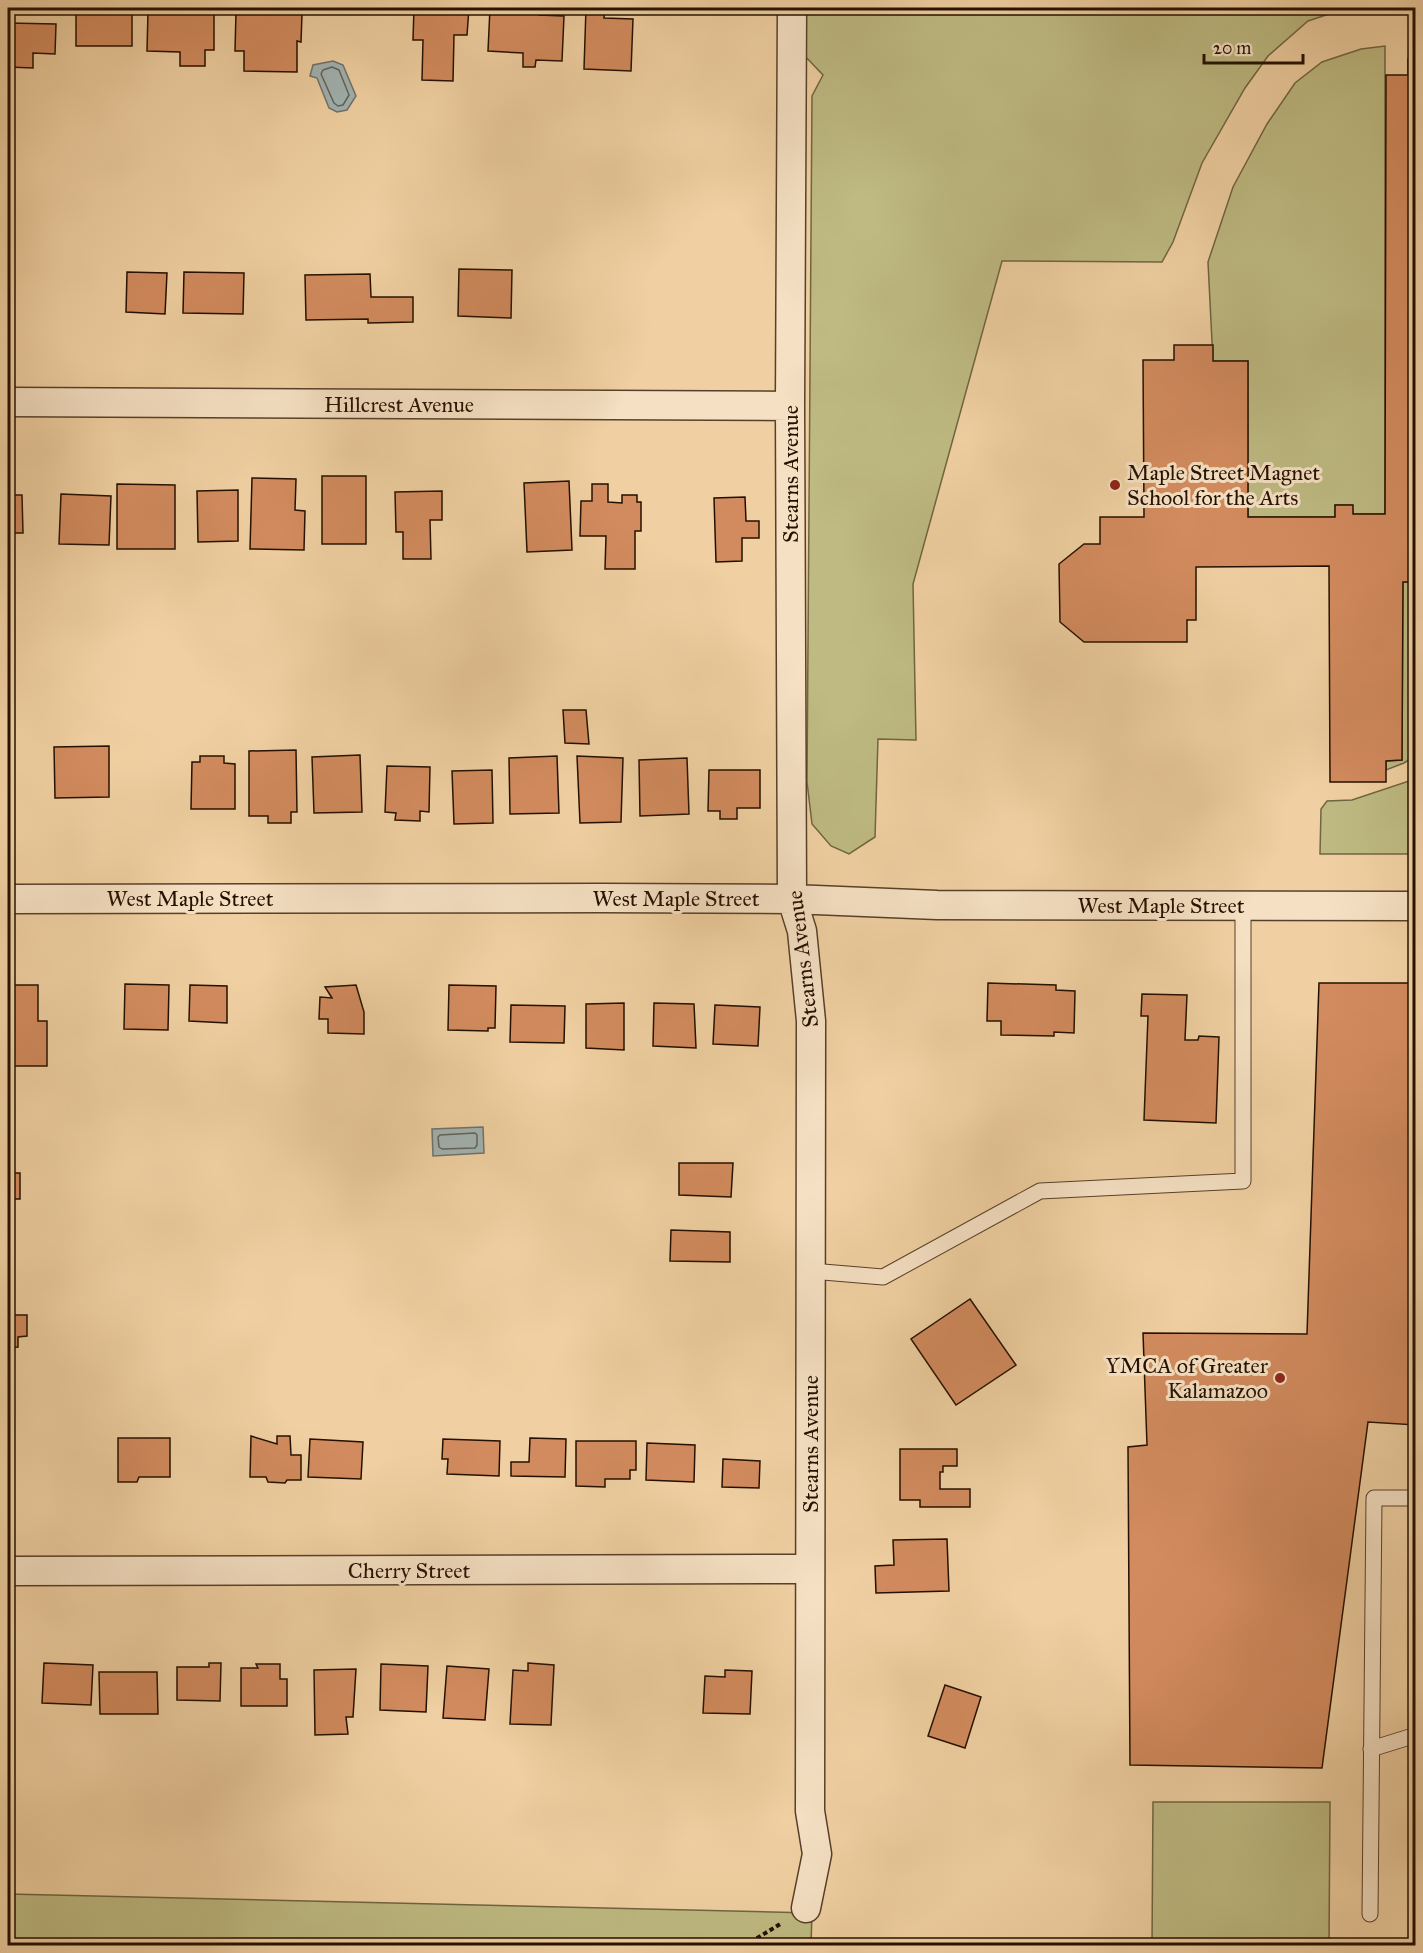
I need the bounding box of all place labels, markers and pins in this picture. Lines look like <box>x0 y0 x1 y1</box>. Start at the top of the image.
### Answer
place label: Maple Street Magnet School for the Arts <box>1127 459 1320 511</box>
marker: Maple Street Magnet School for the Arts <box>1108 478 1122 492</box>
place label: YMCA of Greater Kalamazoo <box>1106 1352 1269 1404</box>
marker: YMCA of Greater Kalamazoo <box>1273 1371 1287 1385</box>

